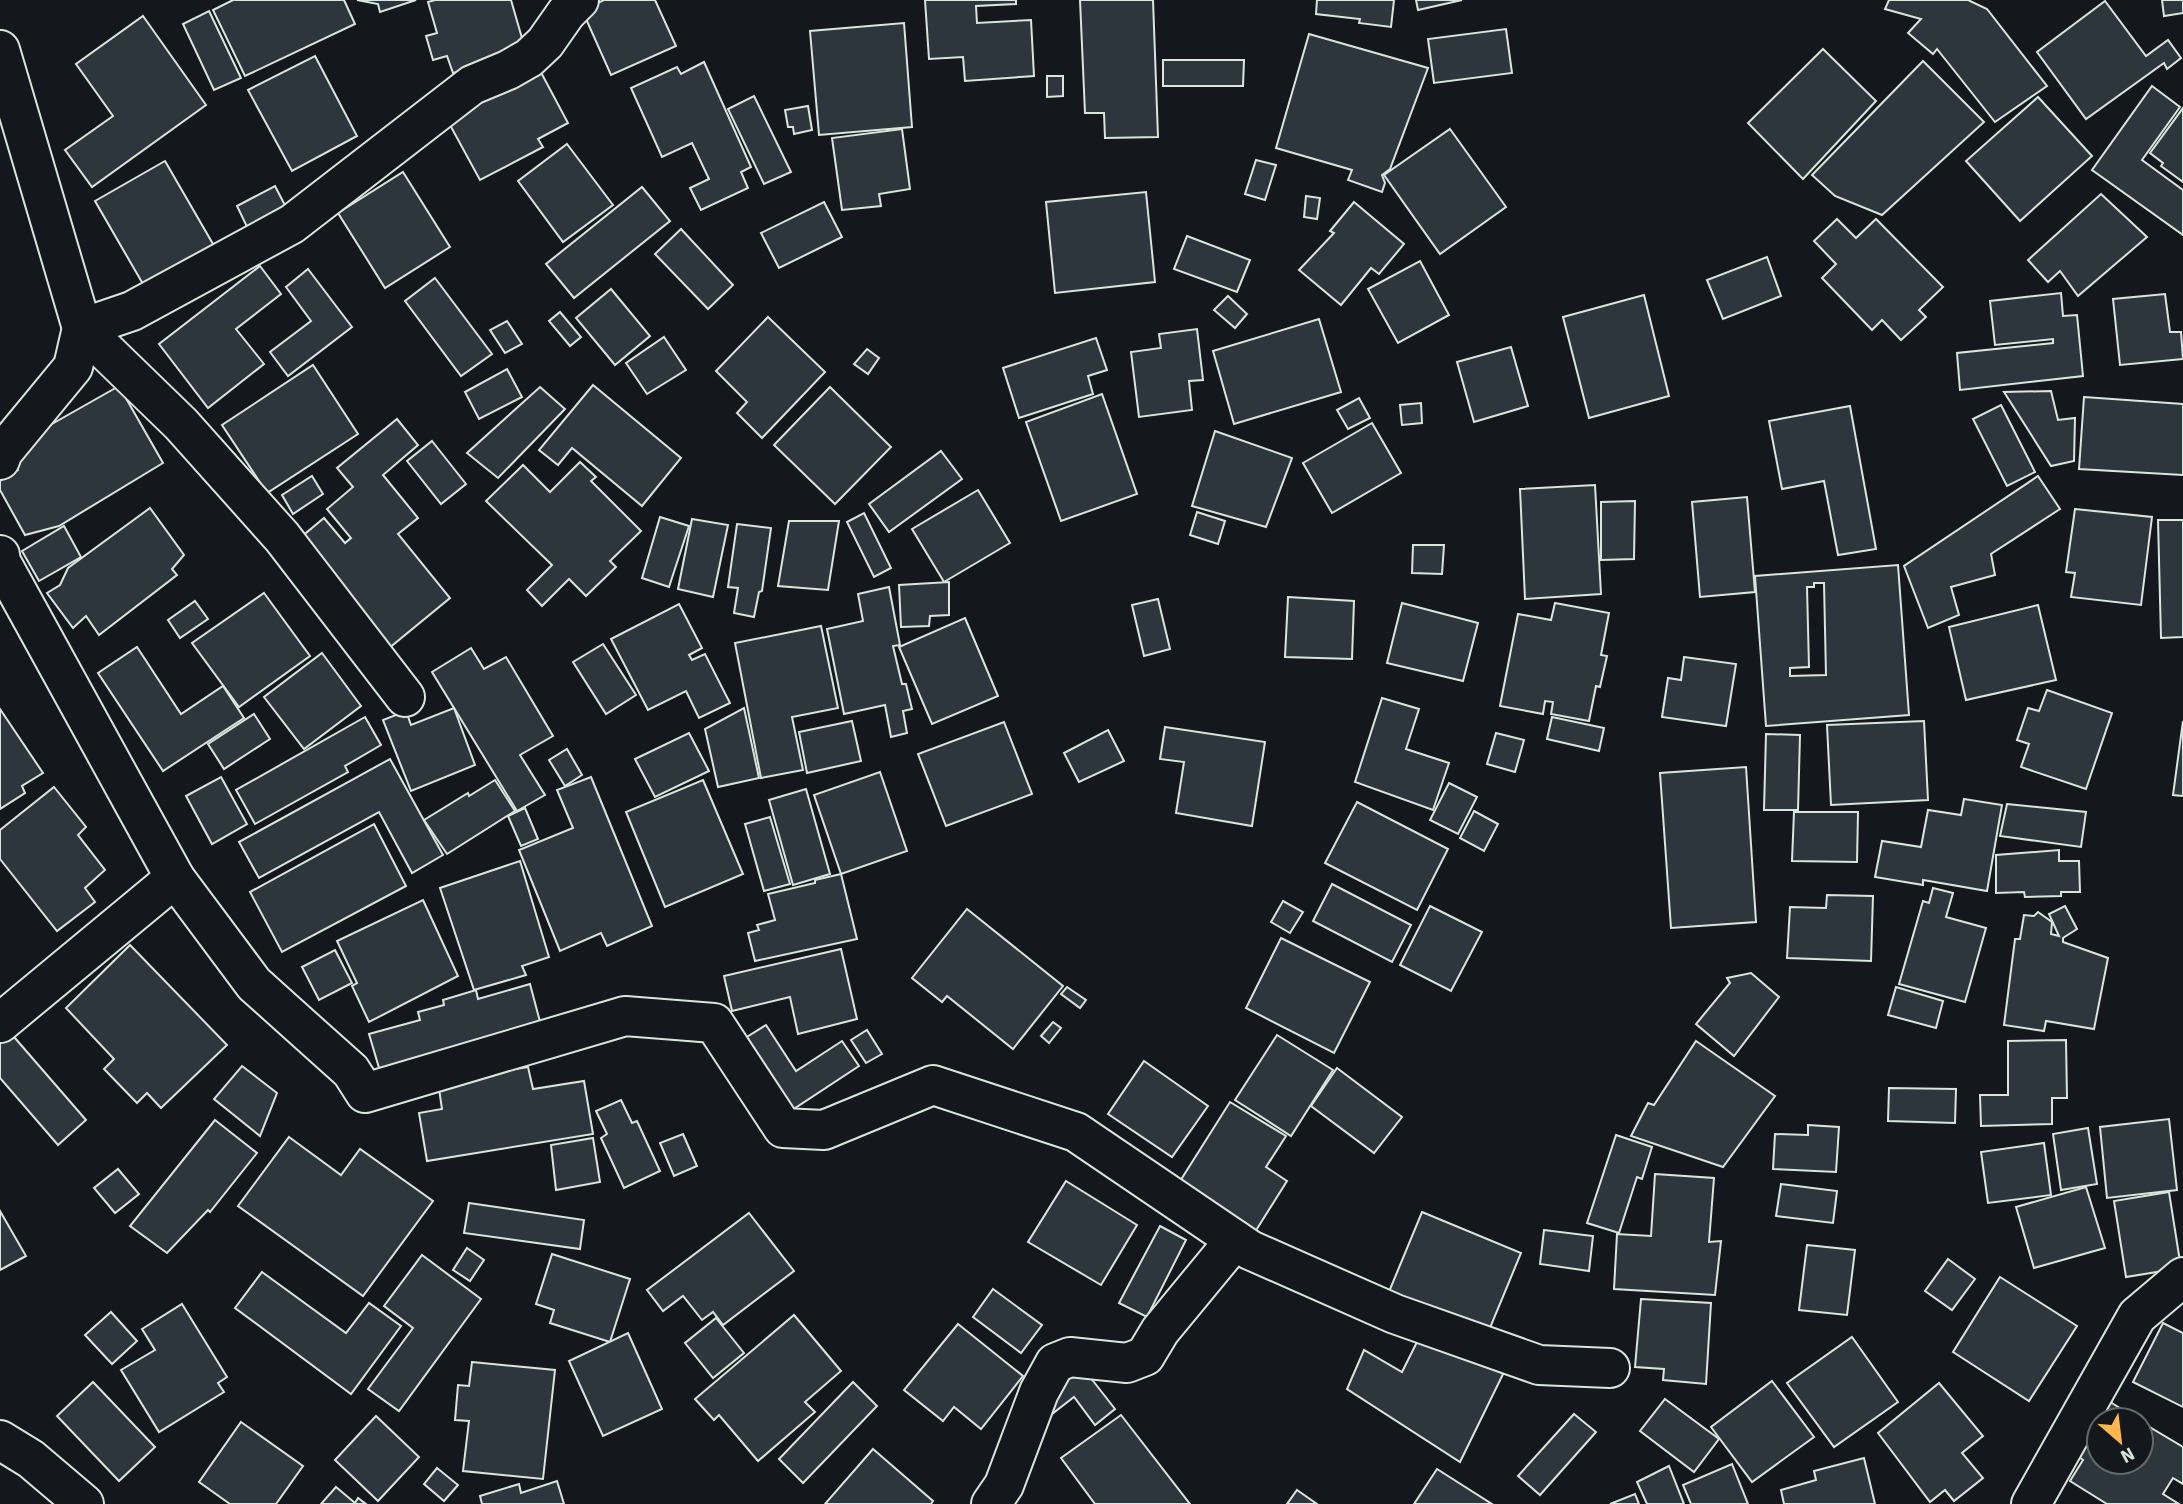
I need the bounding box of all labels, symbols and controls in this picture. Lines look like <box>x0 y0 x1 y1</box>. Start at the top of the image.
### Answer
north arrow <box>2085 1406 2155 1476</box>
text: N <box>2115 1440 2139 1470</box>

